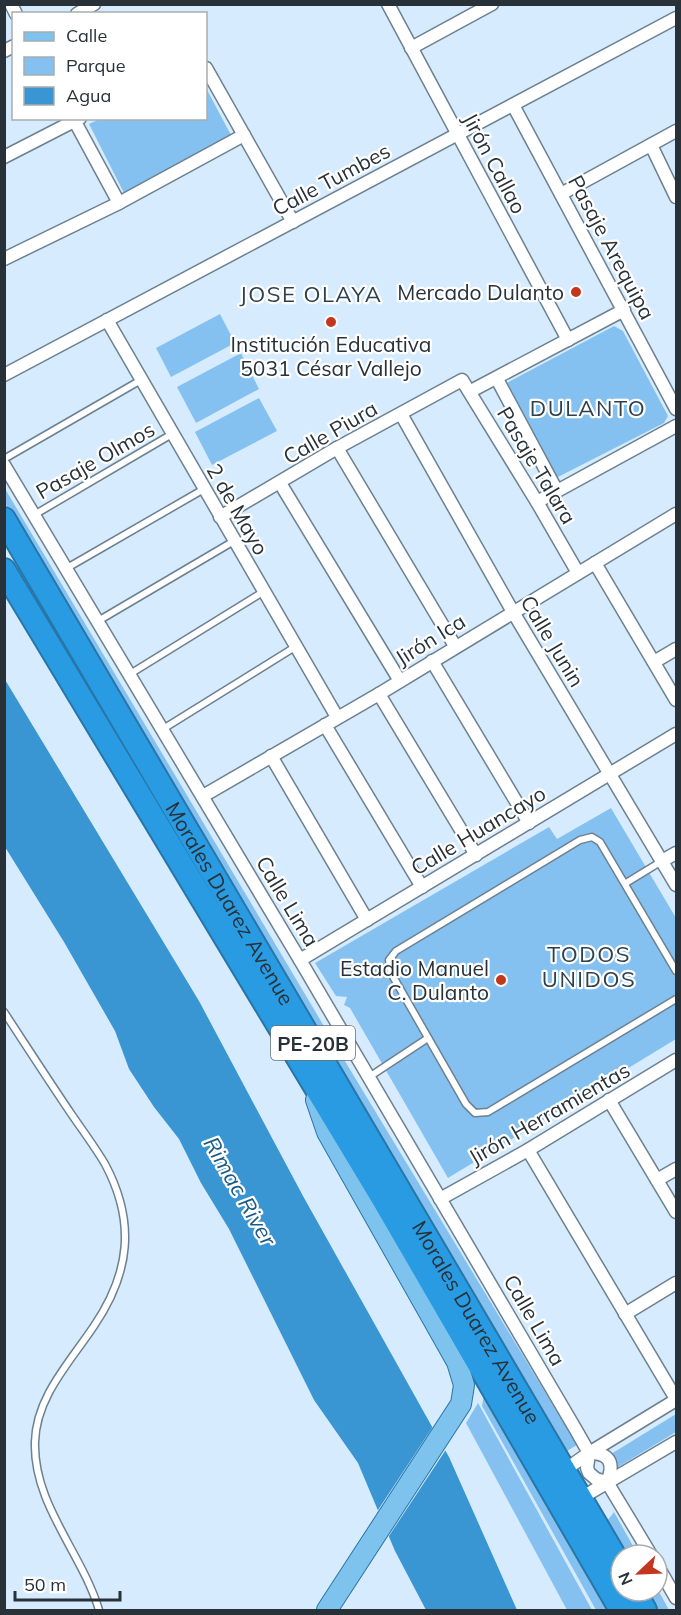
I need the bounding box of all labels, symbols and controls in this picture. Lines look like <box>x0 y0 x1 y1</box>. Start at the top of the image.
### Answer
legend <box>12 12 207 120</box>
text: Calle <box>66 24 107 47</box>
text: Parque <box>66 54 125 77</box>
text: Agua <box>66 84 111 107</box>
street label: Jirón Callao <box>458 108 532 218</box>
street label: Calle Tumbes <box>268 137 394 221</box>
street label: Pasaje Arequipa <box>563 170 661 324</box>
place label: Mercado Dulanto <box>397 279 564 305</box>
district label: JOSE OLAYA <box>240 280 382 308</box>
marker: Mercado Dulanto <box>569 285 583 299</box>
marker: Institución Educativa 5031 César Vallejo <box>324 315 338 329</box>
place label: Institución Educativa 5031 César Vallejo <box>231 331 431 381</box>
district label: DULANTO <box>530 394 646 422</box>
street label: Calle Piura <box>278 395 382 469</box>
street label: Pasaje Talara <box>492 402 582 528</box>
street label: Pasaje Olmos <box>31 416 159 504</box>
street label: 2 de Mayo <box>201 459 275 559</box>
street label: Calle Junin <box>516 591 590 691</box>
street label: Jirón Ica <box>390 607 470 671</box>
street label: Calle Huancayo <box>406 780 550 880</box>
street label: Morales Duarez Avenue <box>160 797 300 1010</box>
street label: Calle Lima <box>251 851 325 951</box>
district label: TODOS UNIDOS <box>542 940 636 993</box>
place label: Estadio Manuel C. Dulanto <box>340 955 489 1005</box>
marker: Estadio Manuel C. Dulanto <box>494 973 508 987</box>
road number: PE-20B <box>271 1026 355 1060</box>
street label: Jirón Herramientas <box>464 1056 634 1170</box>
water label: Rimac River <box>197 1131 283 1252</box>
street label: Morales Duarez Avenue <box>407 1216 547 1428</box>
street label: Calle Lima <box>498 1270 572 1370</box>
north arrow <box>609 1543 669 1603</box>
scale bar <box>15 1564 120 1602</box>
text: N <box>614 1569 637 1588</box>
text: 50 m <box>24 1573 66 1596</box>

